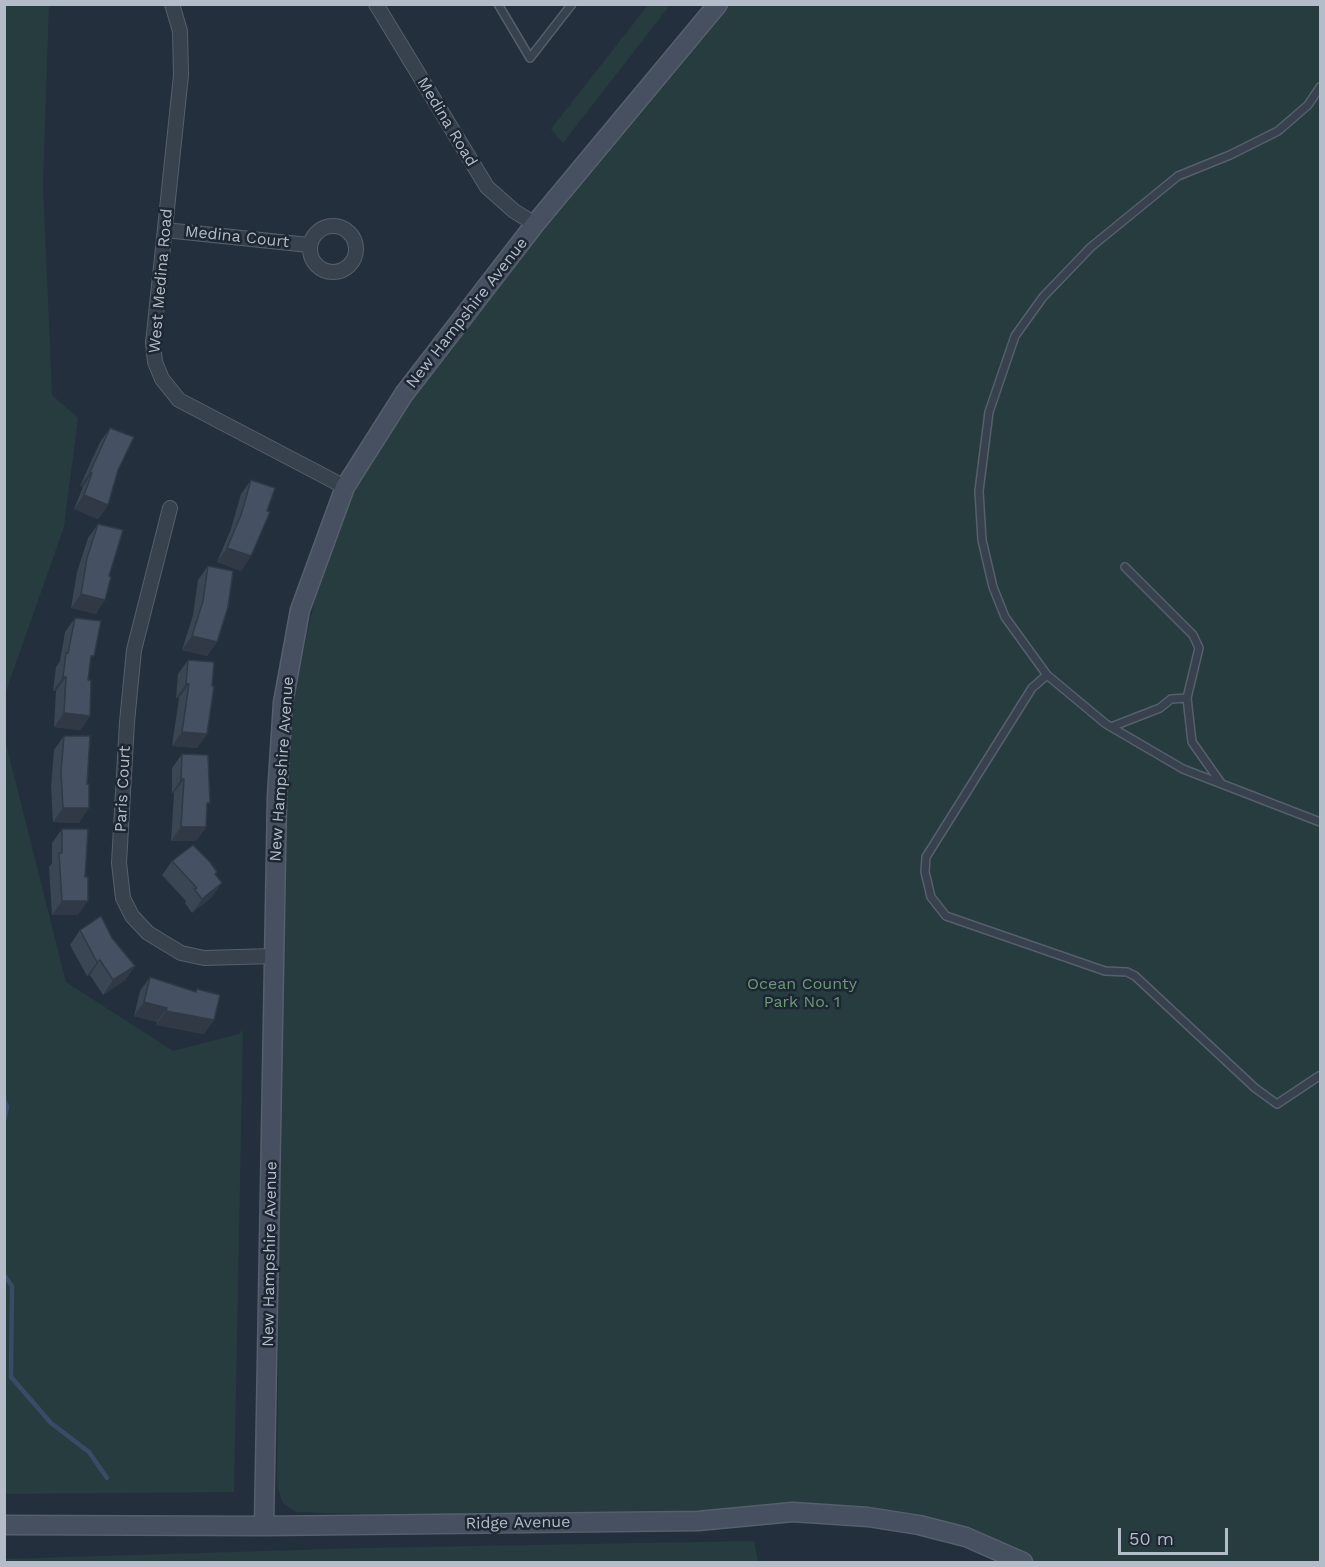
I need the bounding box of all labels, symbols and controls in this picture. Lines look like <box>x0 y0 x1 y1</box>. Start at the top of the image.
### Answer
street label: Medina Road <box>413 74 481 170</box>
street label: West Medina Road <box>145 208 177 354</box>
street label: Medina Court <box>184 222 290 252</box>
street label: New Hampshire Avenue <box>402 234 532 392</box>
street label: New Hampshire Avenue <box>266 676 298 862</box>
street label: Paris Court <box>111 745 135 833</box>
park label: Ocean County Park No. 1 <box>747 974 857 1012</box>
street label: New Hampshire Avenue <box>259 1161 281 1347</box>
street label: Ridge Avenue <box>466 1512 570 1534</box>
scale bar <box>1121 1516 1230 1554</box>
text: 50 m <box>1129 1528 1174 1549</box>

